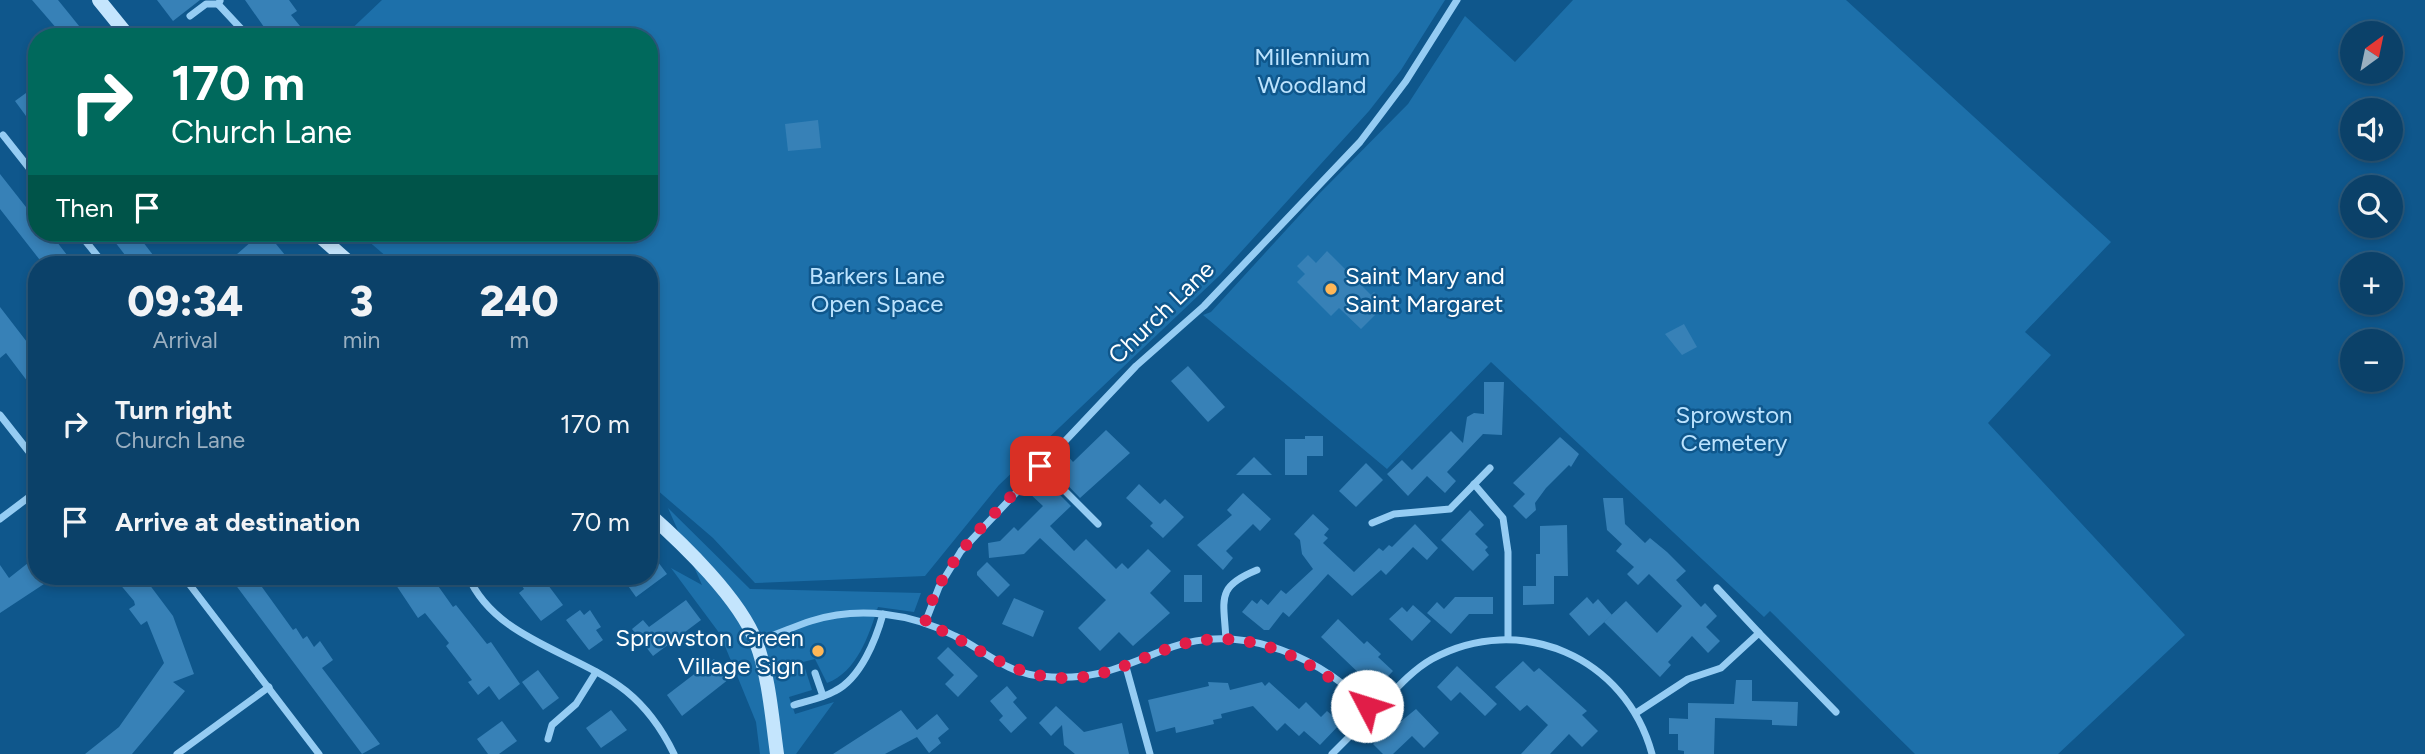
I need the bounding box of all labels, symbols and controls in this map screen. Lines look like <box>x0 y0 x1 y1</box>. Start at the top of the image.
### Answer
north arrow <box>2340 21 2403 84</box>
map controls <box>2340 21 2403 392</box>
park label: Millennium Woodland <box>1254 42 1370 99</box>
text: 170 m <box>171 53 305 112</box>
icon: right <box>56 56 147 147</box>
button: sound <box>2340 98 2403 161</box>
text: Church Lane <box>171 113 352 151</box>
button: search <box>2340 175 2403 238</box>
icon: arrive <box>128 189 166 227</box>
text: Then <box>56 192 114 224</box>
button: + <box>2340 252 2403 315</box>
street label: Church Lane <box>1102 254 1220 370</box>
park label: Barkers Lane Open Space <box>809 261 945 318</box>
place label: Saint Mary and Saint Margaret <box>1345 261 1505 318</box>
text: 09:34 <box>127 276 243 327</box>
text: 3 <box>350 276 373 327</box>
text: 240 <box>480 276 559 327</box>
marker: Saint Mary and Saint Margaret <box>1323 281 1339 297</box>
text: Arrival <box>153 326 218 354</box>
text: min <box>343 326 380 354</box>
text: m <box>509 326 529 354</box>
button: − <box>2340 329 2403 392</box>
text: Turn right <box>115 394 232 426</box>
park label: Sprowston Cemetery <box>1676 400 1792 457</box>
icon: right <box>56 405 94 443</box>
text: 170 m <box>560 408 630 440</box>
text: Church Lane <box>115 426 245 454</box>
pin <box>1010 436 1070 496</box>
icon: arrive <box>1021 447 1059 485</box>
icon: arrive <box>56 503 94 541</box>
text: Arrive at destination <box>115 506 360 538</box>
text: 70 m <box>571 506 630 538</box>
place label: Sprowston Green Village Sign <box>615 623 804 680</box>
marker: Sprowston Green Village Sign <box>810 643 826 659</box>
position arrow <box>1330 669 1404 743</box>

